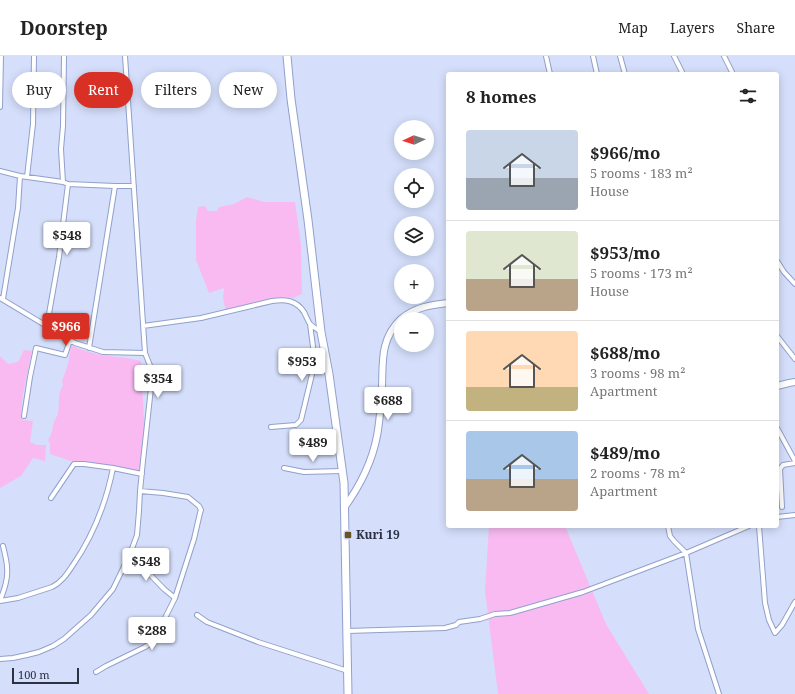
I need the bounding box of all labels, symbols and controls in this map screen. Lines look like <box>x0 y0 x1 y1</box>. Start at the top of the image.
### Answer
text: Doorstep <box>20 15 108 41</box>
text: Map <box>618 18 648 37</box>
text: Layers <box>670 18 715 37</box>
text: Share <box>737 18 775 37</box>
chip: Buy <box>12 72 66 108</box>
chip: Rent <box>74 72 133 108</box>
chip: Filters <box>141 72 211 108</box>
chip: New <box>219 72 277 108</box>
text: 8 homes <box>466 85 536 108</box>
icon: filters <box>737 85 759 107</box>
north arrow <box>394 120 434 160</box>
map controls <box>394 120 434 352</box>
text: $966/mo <box>590 141 661 164</box>
icon: home <box>498 146 546 194</box>
text: 5 rooms · 183 m² <box>590 164 693 182</box>
button: locate <box>394 168 434 208</box>
text: House <box>590 182 629 200</box>
button: layers <box>394 216 434 256</box>
pin: $548 <box>43 222 91 256</box>
text: $548 <box>52 226 82 244</box>
text: $953/mo <box>590 241 661 264</box>
icon: home <box>498 247 546 295</box>
button: + <box>394 264 434 304</box>
text: 5 rooms · 173 m² <box>590 264 693 282</box>
text: House <box>590 282 629 300</box>
button: − <box>394 312 434 352</box>
pin: $966 <box>42 313 90 347</box>
text: $966 <box>51 317 81 335</box>
text: $688/mo <box>590 341 661 364</box>
icon: home <box>498 347 546 395</box>
pin: $953 <box>278 348 326 382</box>
text: $953 <box>287 352 317 370</box>
text: 3 rooms · 98 m² <box>590 364 685 382</box>
pin: $354 <box>134 365 182 399</box>
text: $354 <box>143 369 173 387</box>
text: Apartment <box>590 382 657 400</box>
pin: $688 <box>364 387 412 421</box>
text: $688 <box>373 391 403 409</box>
pin: $489 <box>289 429 337 463</box>
text: $489 <box>298 433 328 451</box>
text: $489/mo <box>590 441 661 464</box>
icon: home <box>498 447 546 495</box>
text: 2 rooms · 78 m² <box>590 464 685 482</box>
text: Apartment <box>590 482 657 500</box>
place label: Kuri 19 <box>356 526 400 543</box>
marker: Kuri 19 <box>343 530 353 540</box>
pin: $548 <box>122 548 170 582</box>
text: $548 <box>131 552 161 570</box>
pin: $288 <box>128 617 176 651</box>
text: $288 <box>137 621 167 639</box>
scale bar <box>12 666 79 685</box>
text: 100 m <box>18 667 50 682</box>

